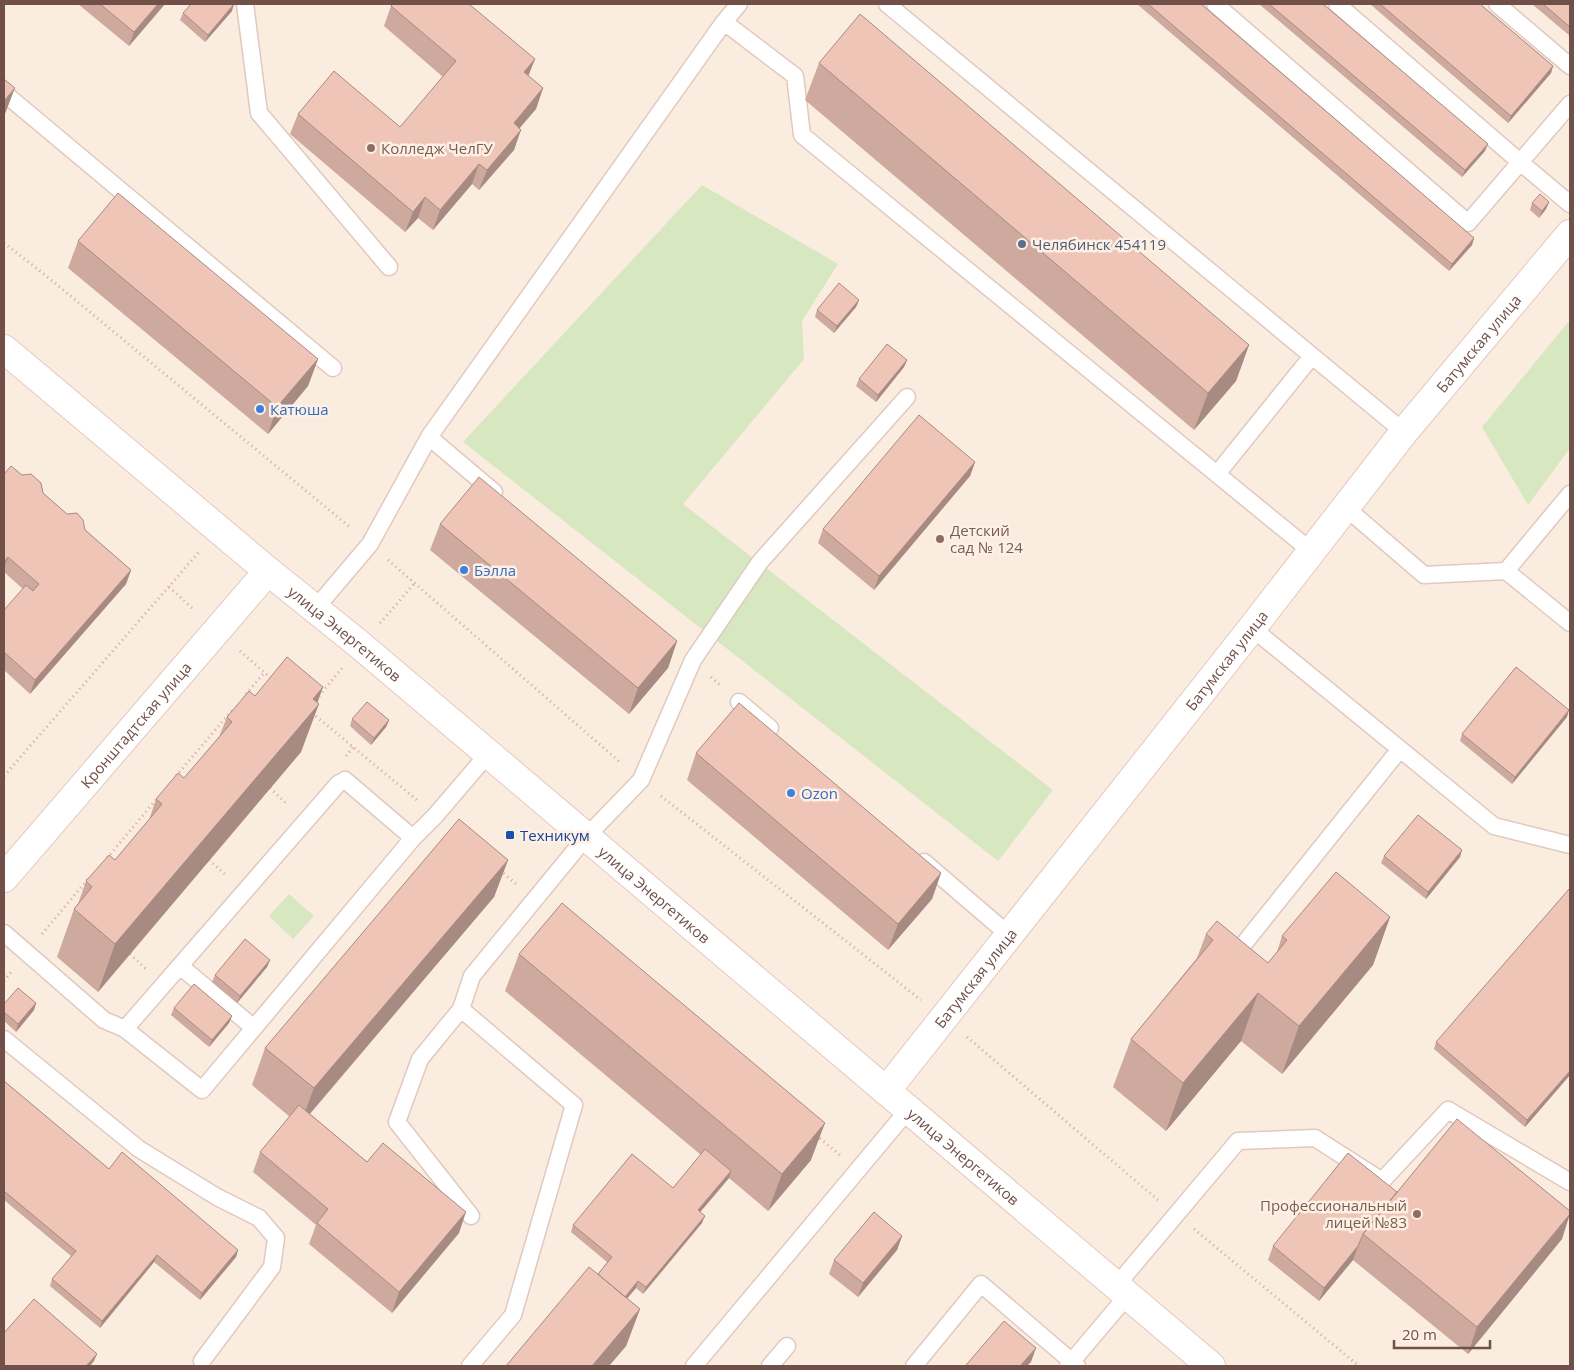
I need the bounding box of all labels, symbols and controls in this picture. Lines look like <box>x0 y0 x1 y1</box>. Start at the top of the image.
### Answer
place label: Колледж ЧелГУ <box>381 138 494 158</box>
marker: Колледж ЧелГУ <box>365 142 377 154</box>
place label: Челябинск 454119 <box>1032 234 1166 254</box>
marker: Челябинск 454119 <box>1016 238 1028 250</box>
street label: Батумская улица <box>1432 290 1525 396</box>
place label: Катюша <box>270 399 329 419</box>
marker: Катюша <box>254 403 266 415</box>
place label: Детский сад № 124 <box>950 520 1023 557</box>
marker: Детский сад № 124 <box>934 533 946 545</box>
place label: Бэлла <box>474 560 516 580</box>
marker: Бэлла <box>458 564 470 576</box>
street label: улица Энергетиков <box>284 581 406 686</box>
street label: Батумская улица <box>1181 606 1272 714</box>
street label: Кронштадтская улица <box>76 658 196 792</box>
place label: Ozon <box>801 783 838 803</box>
marker: Ozon <box>785 787 797 799</box>
place label: Техникум <box>520 825 590 845</box>
marker: Техникум <box>504 829 516 841</box>
street label: улица Энергетиков <box>594 841 715 948</box>
street label: Батумская улица <box>930 924 1021 1032</box>
street label: улица Энергетиков <box>903 1103 1024 1209</box>
place label: Профессиональный лицей №83 <box>1260 1195 1407 1232</box>
marker: Профессиональный лицей №83 <box>1411 1208 1423 1220</box>
scale bar <box>1394 1318 1490 1350</box>
text: 20 m <box>1402 1324 1437 1344</box>

